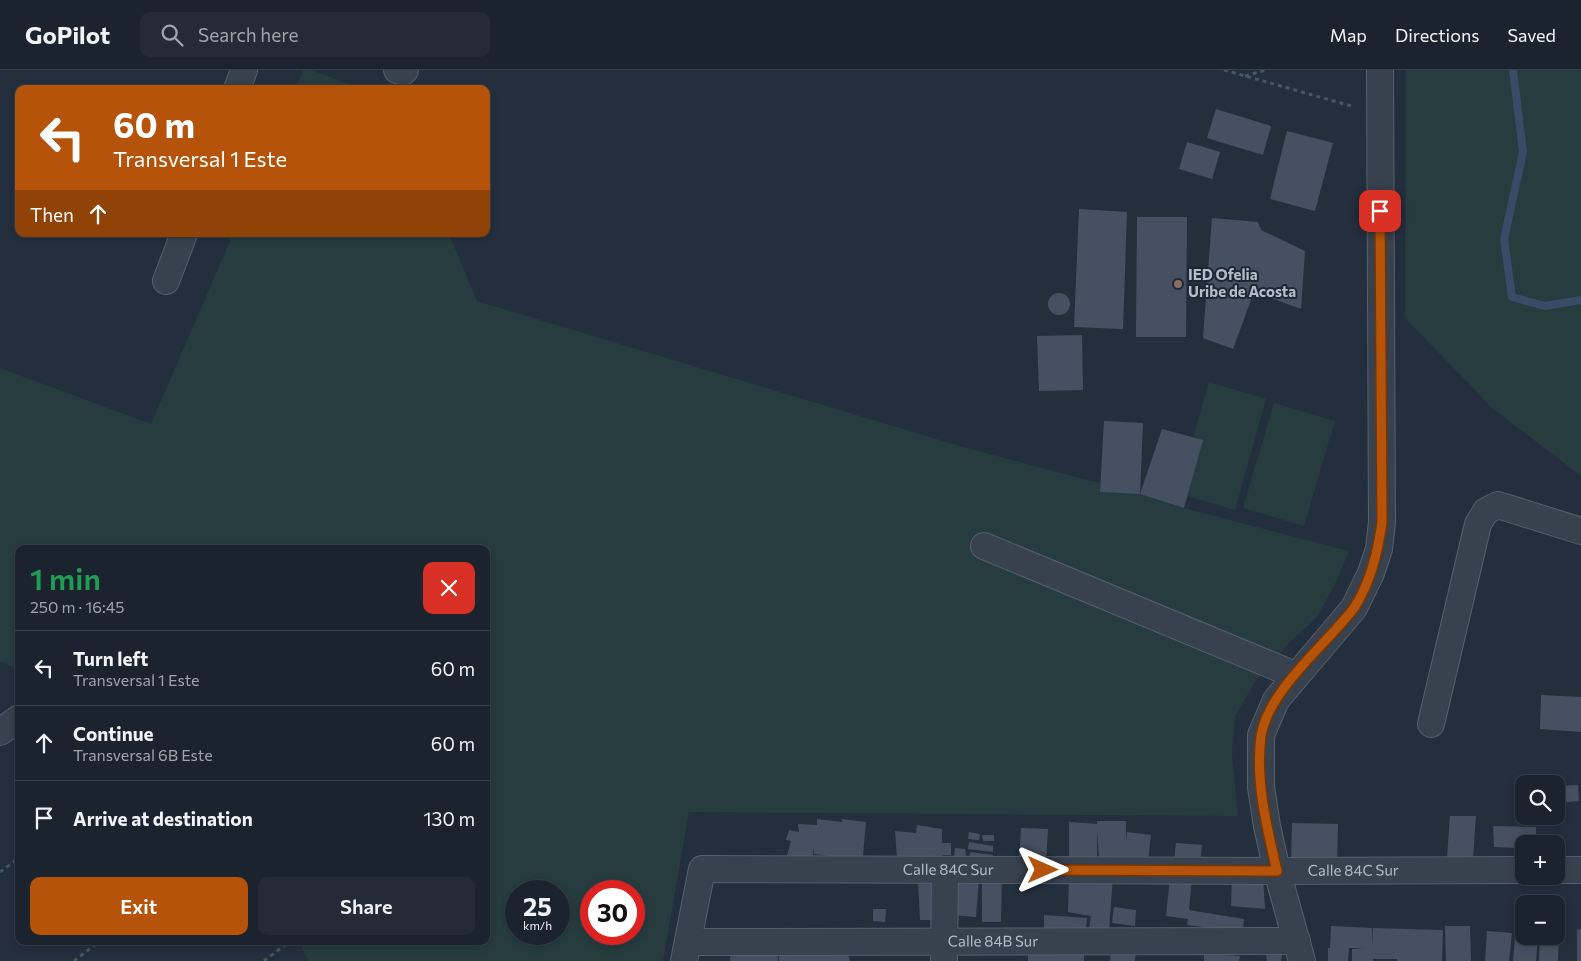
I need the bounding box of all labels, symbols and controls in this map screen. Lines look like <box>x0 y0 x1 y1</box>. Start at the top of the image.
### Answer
search box <box>140 12 490 57</box>
text: GoPilot <box>25 20 110 49</box>
icon: search <box>158 21 186 49</box>
text: Search here <box>198 23 299 46</box>
text: Map <box>1330 24 1367 46</box>
text: Directions <box>1395 24 1479 46</box>
text: Saved <box>1507 24 1556 46</box>
text: 60 m <box>113 102 195 145</box>
icon: left <box>30 105 95 170</box>
text: Transversal 1 Este <box>113 145 287 172</box>
pin <box>1359 190 1401 232</box>
icon: arrive <box>1366 197 1394 225</box>
icon: ahead <box>84 200 112 228</box>
text: Then <box>30 203 74 226</box>
place label: IED Ofelia Uribe de Acosta <box>1188 265 1296 300</box>
marker: IED Ofelia Uribe de Acosta <box>1172 278 1184 290</box>
text: 1 min <box>30 559 101 596</box>
button: close <box>423 562 475 614</box>
text: 250 m · 16:45 <box>30 597 125 616</box>
text: Turn left <box>73 647 148 670</box>
icon: left <box>30 654 58 682</box>
text: 60 m <box>431 657 475 680</box>
text: Transversal 1 Este <box>73 670 200 689</box>
text: Continue <box>73 722 153 745</box>
icon: ahead <box>30 729 58 757</box>
text: 60 m <box>431 732 475 755</box>
text: Transversal 6B Este <box>73 745 213 764</box>
map controls <box>1515 775 1565 945</box>
button: search <box>1515 775 1565 825</box>
icon: arrive <box>30 804 58 832</box>
text: Arrive at destination <box>73 807 253 830</box>
text: 130 m <box>423 807 475 830</box>
button: + <box>1515 835 1565 885</box>
position arrow <box>1016 843 1068 895</box>
street label: Calle 84C Sur <box>903 860 994 878</box>
street label: Calle 84C Sur <box>1308 861 1399 879</box>
button: Exit <box>30 877 248 935</box>
button: Share <box>258 877 475 935</box>
speed limit sign: 30 <box>580 880 645 945</box>
text: 25 <box>523 891 552 921</box>
button: − <box>1515 895 1565 945</box>
text: km/h <box>523 918 552 932</box>
street label: Calle 84B Sur <box>948 931 1038 950</box>

